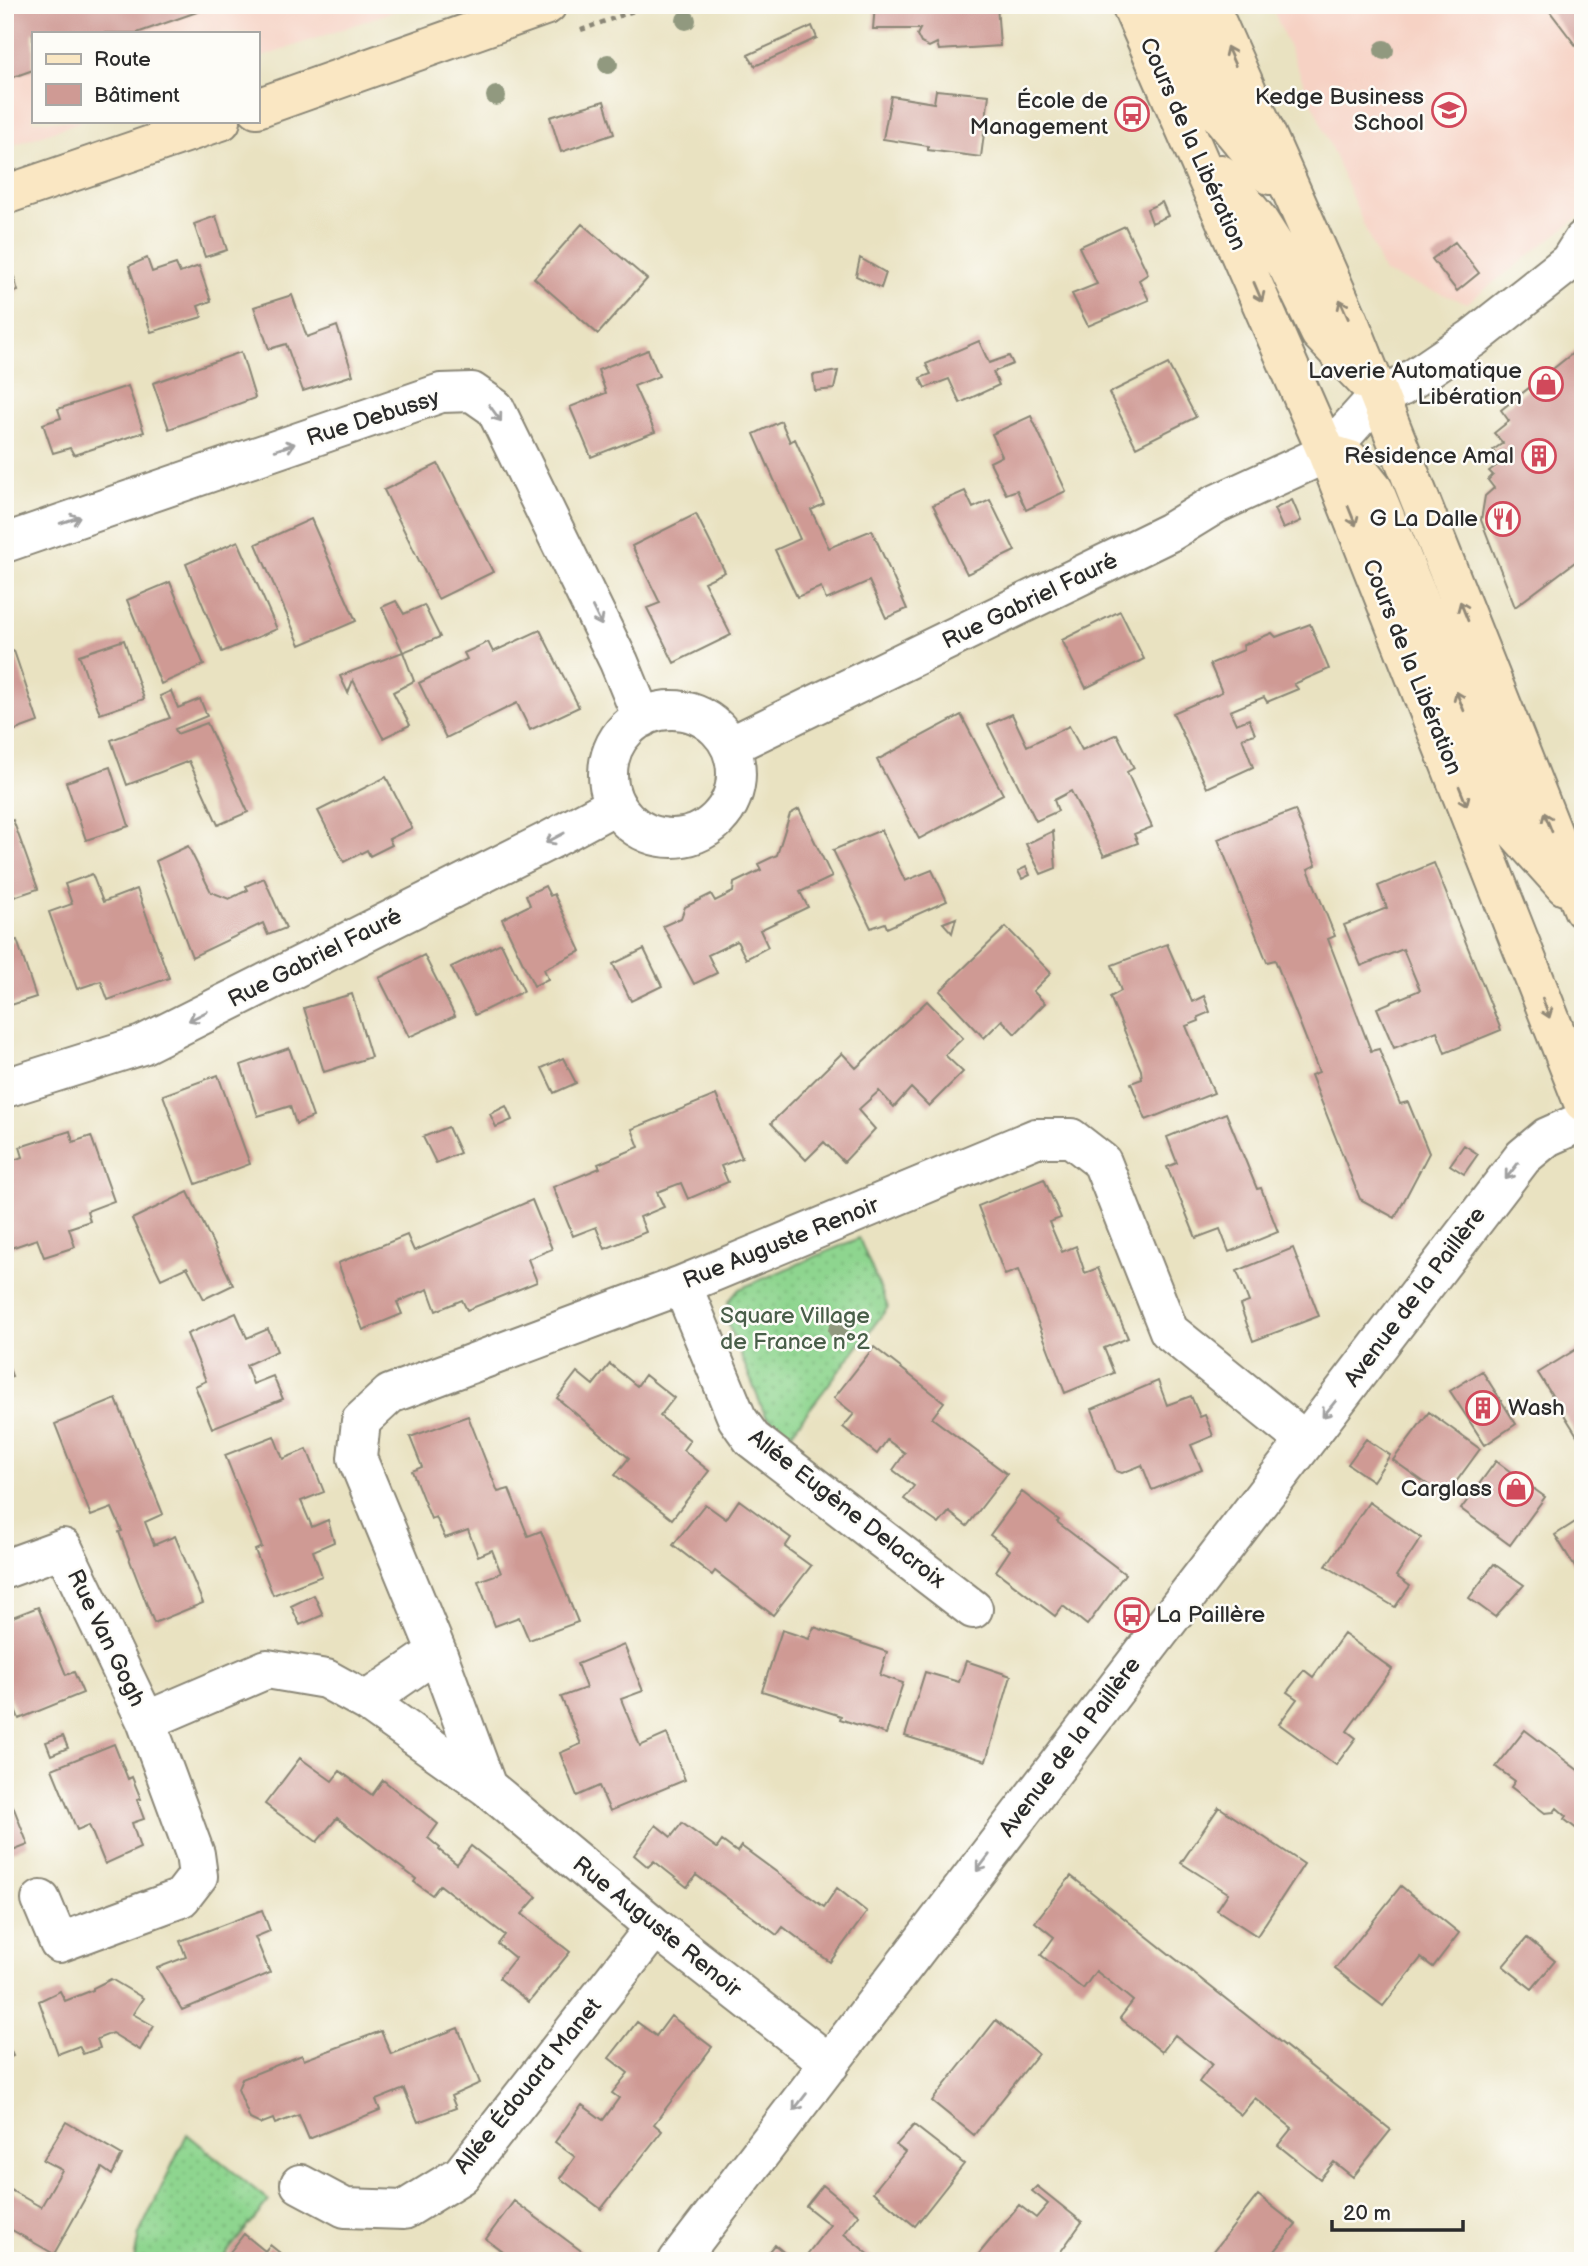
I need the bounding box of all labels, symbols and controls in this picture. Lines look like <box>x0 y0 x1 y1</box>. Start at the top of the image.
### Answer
legend <box>32 32 259 122</box>
street label: Cours de la Libération <box>1133 33 1253 255</box>
one-way arrow <box>1224 46 1237 67</box>
text: Route <box>94 47 151 72</box>
text: Bâtiment <box>94 83 180 108</box>
place label: Kedge Business School <box>1255 83 1424 137</box>
place label: École de Management <box>969 87 1108 141</box>
school or university icon: Kedge Business School <box>1430 91 1468 129</box>
bus stop icon: École de Management <box>1113 95 1151 133</box>
one-way arrow <box>1252 281 1265 302</box>
one-way arrow <box>1337 298 1350 320</box>
place label: Laverie Automatique Libération <box>1308 357 1522 411</box>
shop icon: Laverie Automatique Libération <box>1527 365 1565 403</box>
street label: Rue Debussy <box>303 383 444 453</box>
one-way arrow <box>488 403 502 422</box>
building icon: Résidence Amal <box>1520 437 1558 475</box>
one-way arrow <box>274 440 296 453</box>
place label: Résidence Amal <box>1344 442 1514 470</box>
restaurant icon: G La Dalle <box>1484 500 1522 538</box>
one-way arrow <box>1346 505 1359 527</box>
place label: G La Dalle <box>1370 505 1478 533</box>
one-way arrow <box>58 513 80 525</box>
street label: Rue Gabriel Fauré <box>938 546 1122 656</box>
street label: Cours de la Libération <box>1356 555 1468 779</box>
one-way arrow <box>1457 601 1470 622</box>
one-way arrow <box>590 605 604 626</box>
one-way arrow <box>1453 691 1466 712</box>
one-way arrow <box>1458 784 1471 806</box>
one-way arrow <box>1541 812 1554 834</box>
one-way arrow <box>545 831 566 845</box>
street label: Rue Gabriel Fauré <box>223 902 407 1014</box>
one-way arrow <box>1540 996 1553 1018</box>
one-way arrow <box>188 1010 209 1024</box>
one-way arrow <box>1504 1161 1519 1179</box>
street label: Rue Auguste Renoir <box>679 1191 884 1295</box>
street label: Avenue de la Paillère <box>1338 1202 1492 1392</box>
park label: Square Village de France n°2 <box>720 1302 870 1356</box>
building icon: Wash <box>1464 1389 1502 1427</box>
place label: Wash <box>1508 1394 1565 1422</box>
one-way arrow <box>1321 1400 1336 1418</box>
street label: Allée Eugène Delacroix <box>743 1423 951 1595</box>
shop icon: Carglass <box>1497 1470 1535 1508</box>
place label: Carglass <box>1401 1475 1492 1503</box>
street label: Rue Van Gogh <box>61 1565 151 1711</box>
bus stop icon: La Paillère <box>1113 1596 1151 1634</box>
place label: La Paillère <box>1156 1601 1265 1629</box>
street label: Avenue de la Paillère <box>993 1652 1147 1842</box>
street label: Rue Auguste Renoir <box>567 1850 748 2004</box>
one-way arrow <box>975 1853 990 1872</box>
street label: Allée Édouard Manet <box>448 1992 608 2180</box>
one-way arrow <box>792 2092 807 2111</box>
scale bar <box>1332 2189 1464 2233</box>
text: 20 m <box>1343 2201 1391 2226</box>

